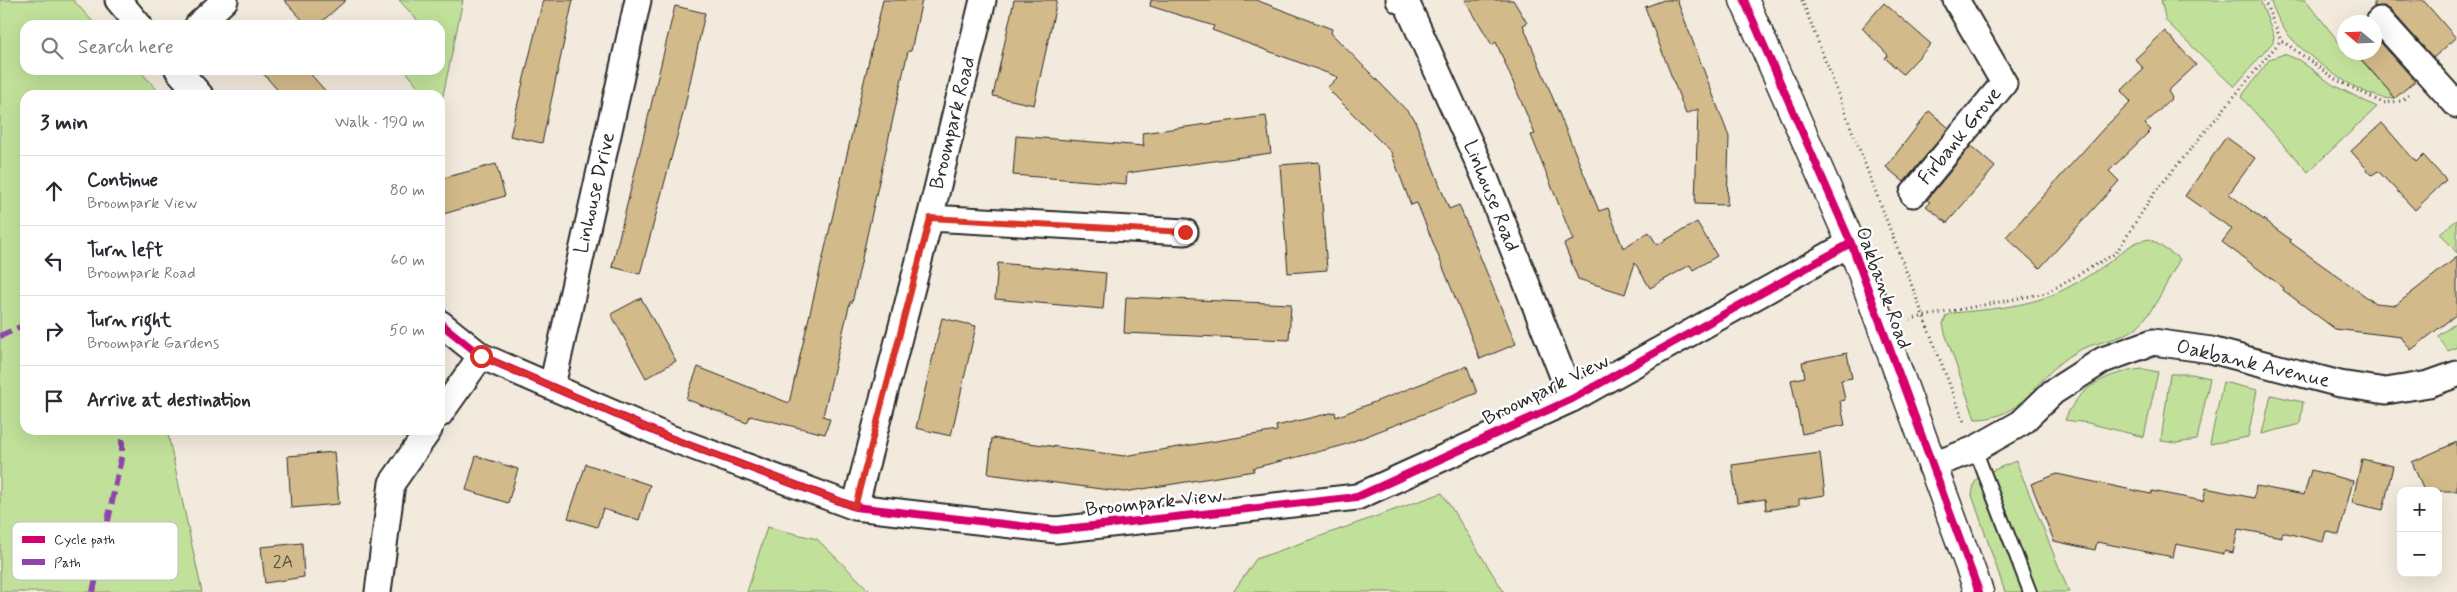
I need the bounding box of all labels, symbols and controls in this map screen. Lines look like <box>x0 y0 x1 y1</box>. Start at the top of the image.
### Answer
north arrow <box>2337 15 2382 60</box>
search box <box>20 20 445 75</box>
icon: search <box>38 34 66 62</box>
text: Search here <box>78 35 174 60</box>
street label: Broompark Road <box>923 54 983 192</box>
street label: Firbank Grove <box>1912 81 2008 191</box>
text: 3 min <box>40 109 88 137</box>
text: Walk · 190 m <box>335 112 425 133</box>
street label: Linhouse Drive <box>568 129 622 256</box>
street label: Linhouse Road <box>1456 136 1526 256</box>
text: Continue <box>87 168 158 193</box>
icon: ahead <box>40 177 68 205</box>
text: 80 m <box>390 180 425 201</box>
text: Broompark View <box>87 193 197 214</box>
route end <box>1174 221 1197 244</box>
street label: Oakbank Road <box>1848 223 1918 353</box>
text: Turn left <box>87 238 163 263</box>
icon: left <box>40 247 68 275</box>
text: 60 m <box>391 250 425 271</box>
text: Broompark Road <box>87 263 196 284</box>
text: Turn right <box>87 308 171 333</box>
icon: right <box>40 317 68 345</box>
text: 50 m <box>389 320 425 341</box>
text: Broompark Gardens <box>87 333 219 354</box>
street label: Oakbank Avenue <box>2174 333 2332 395</box>
route start <box>470 345 493 368</box>
street label: Broompark View <box>1478 348 1614 432</box>
icon: arrive <box>40 387 68 415</box>
text: Arrive at destination <box>87 388 251 413</box>
street label: Broompark View <box>1084 482 1224 524</box>
map controls <box>2397 487 2442 577</box>
button: + <box>2397 487 2442 532</box>
legend <box>12 522 178 580</box>
text: Cycle path <box>54 531 115 549</box>
button: − <box>2397 532 2442 577</box>
house number: 2A <box>273 550 293 574</box>
text: Path <box>54 554 81 572</box>

